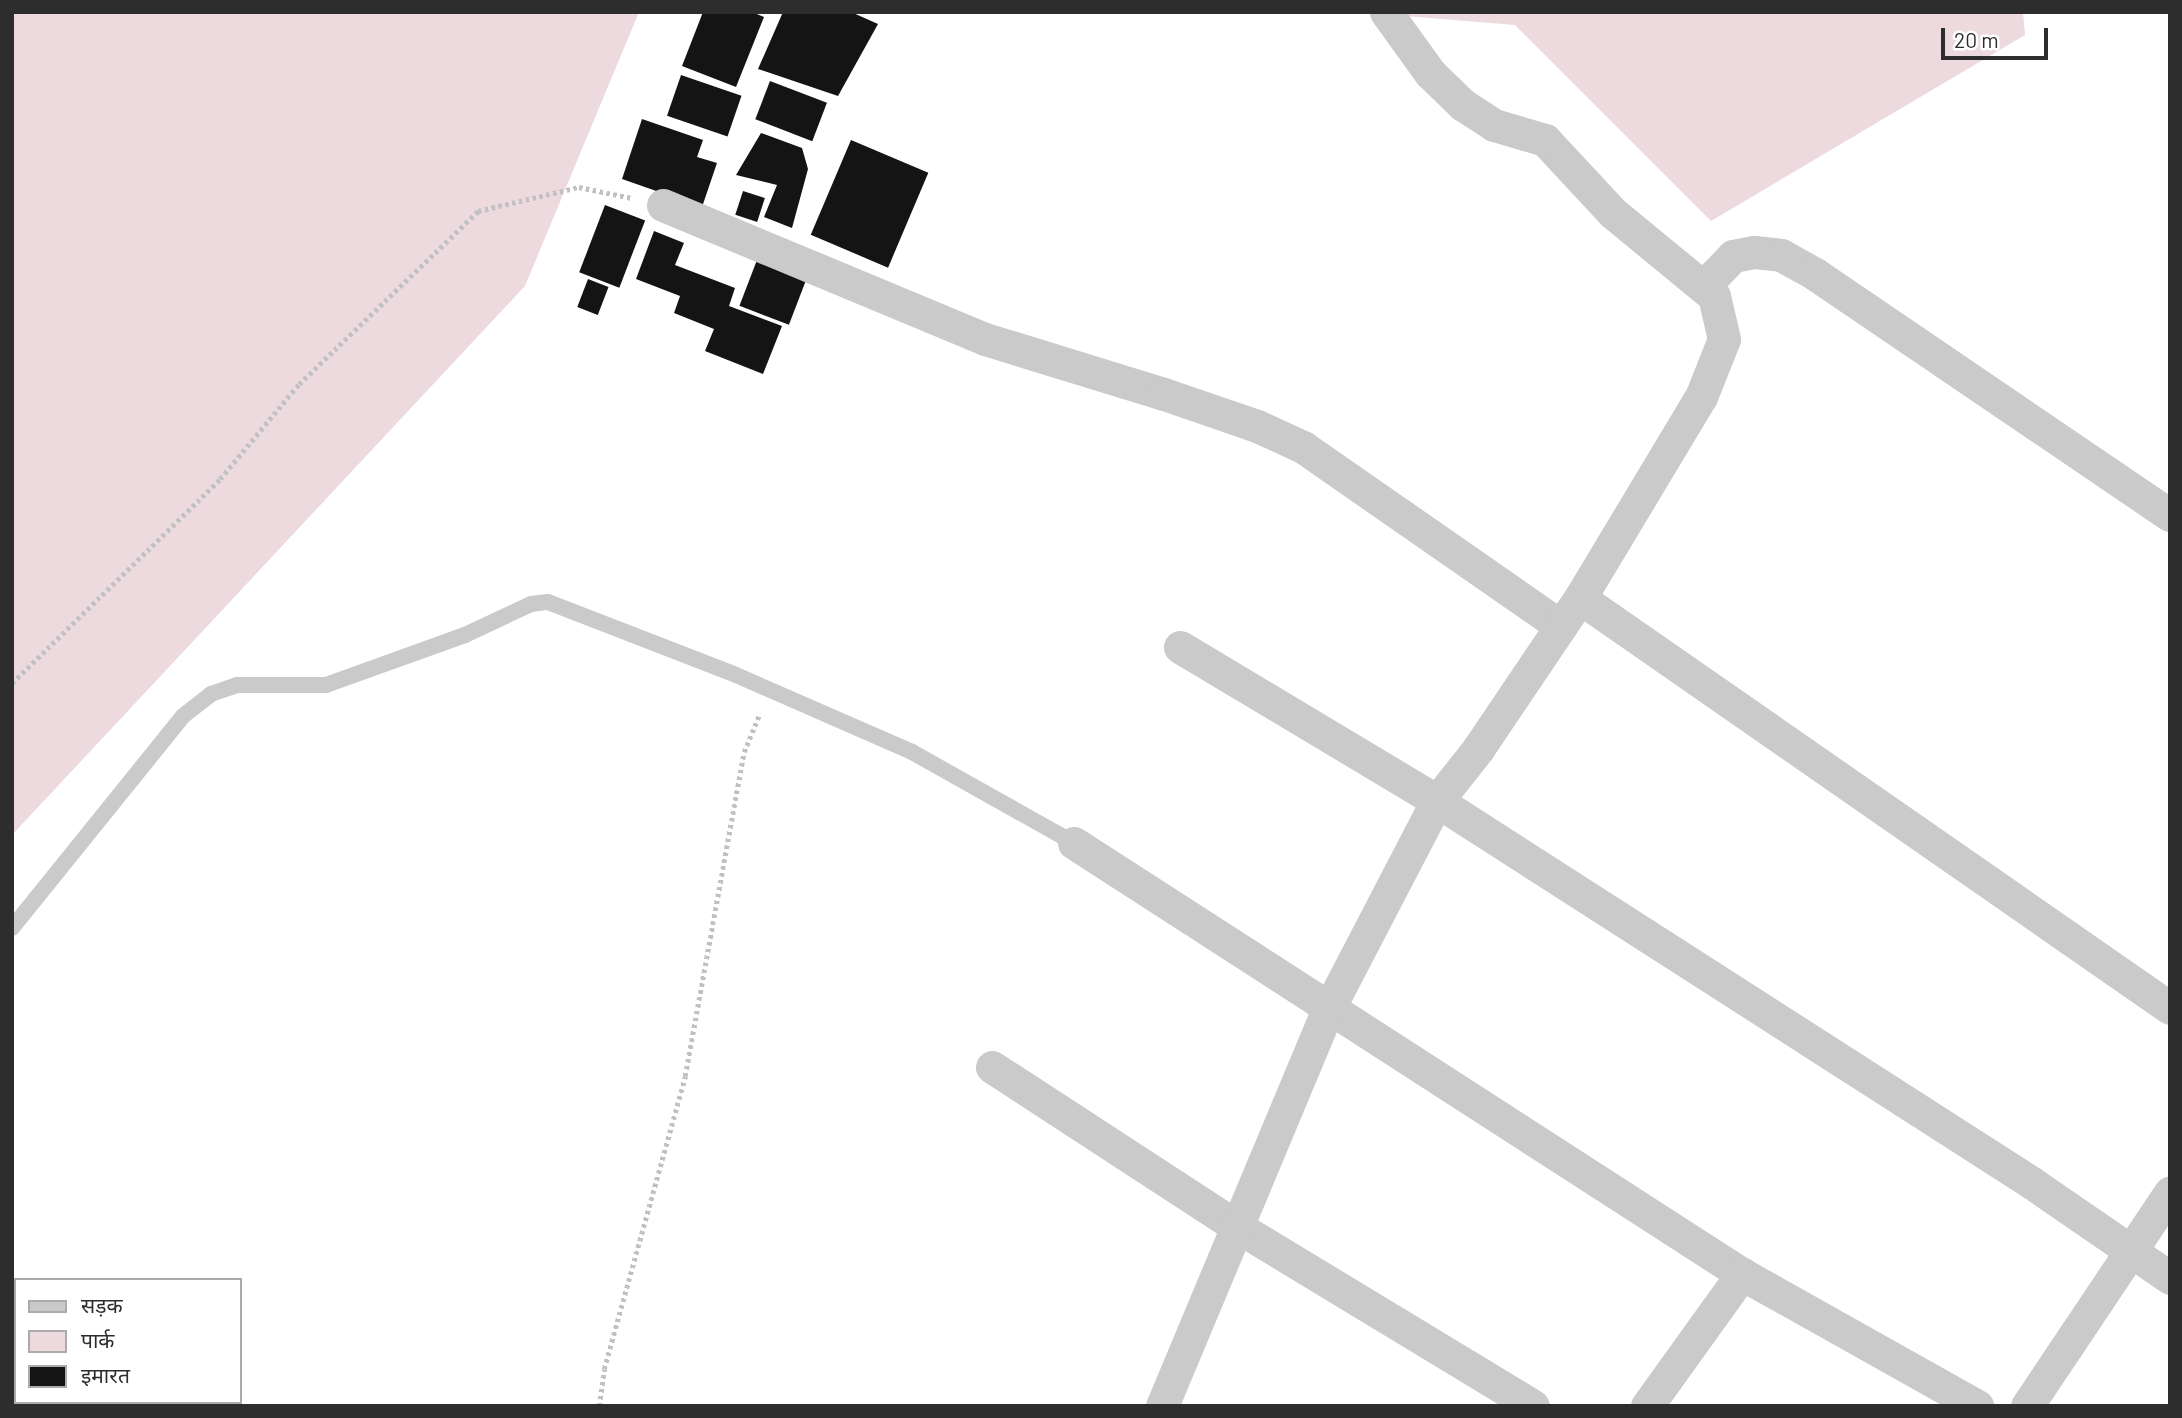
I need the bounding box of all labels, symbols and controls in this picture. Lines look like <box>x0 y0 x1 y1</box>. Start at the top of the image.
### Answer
scale bar <box>1944 14 2051 58</box>
text: 20 m <box>1954 27 1999 52</box>
legend <box>14 1278 242 1404</box>
text: सड़क <box>81 1292 123 1317</box>
text: पार्क <box>81 1327 115 1352</box>
text: इमारत <box>81 1362 130 1387</box>

